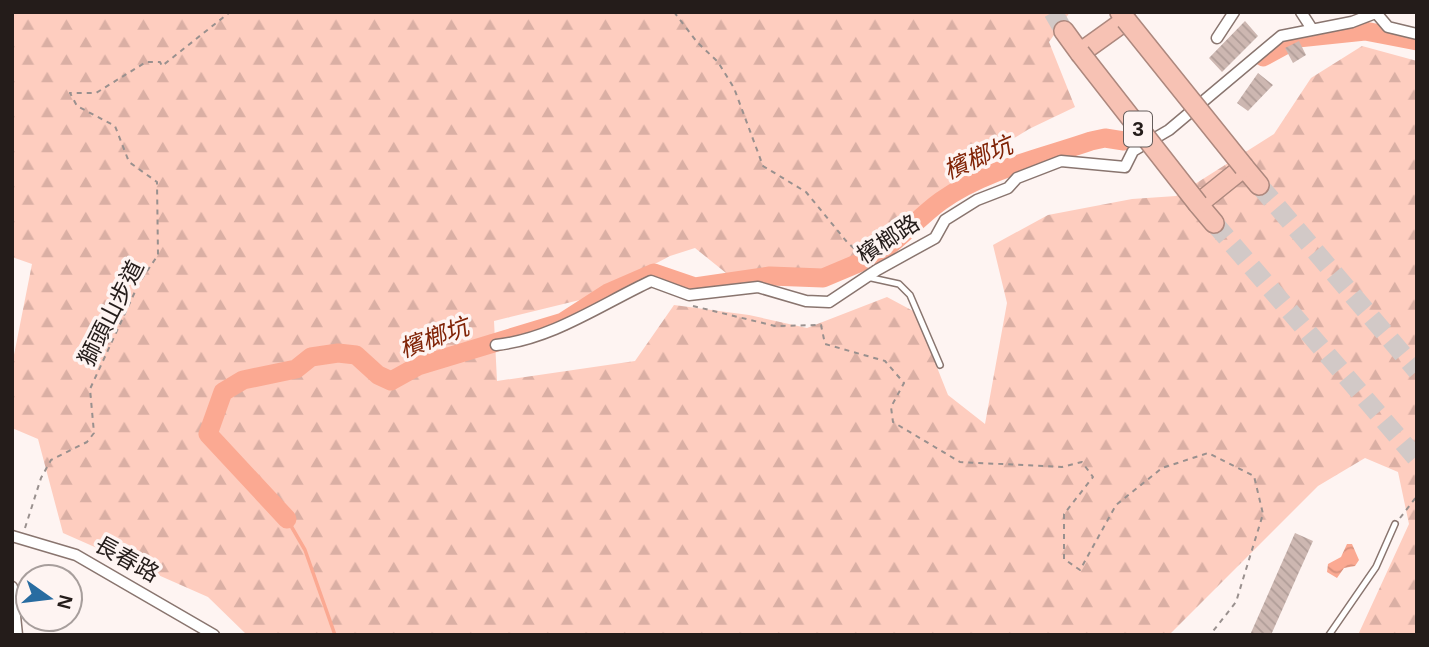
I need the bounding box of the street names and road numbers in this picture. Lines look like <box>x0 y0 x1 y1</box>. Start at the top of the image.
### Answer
road number: 3 <box>1124 111 1152 146</box>
street label: 檳榔路 <box>852 209 924 269</box>
street label: 獅頭山步道 <box>73 256 149 370</box>
street label: 長春路 <box>91 531 163 587</box>

